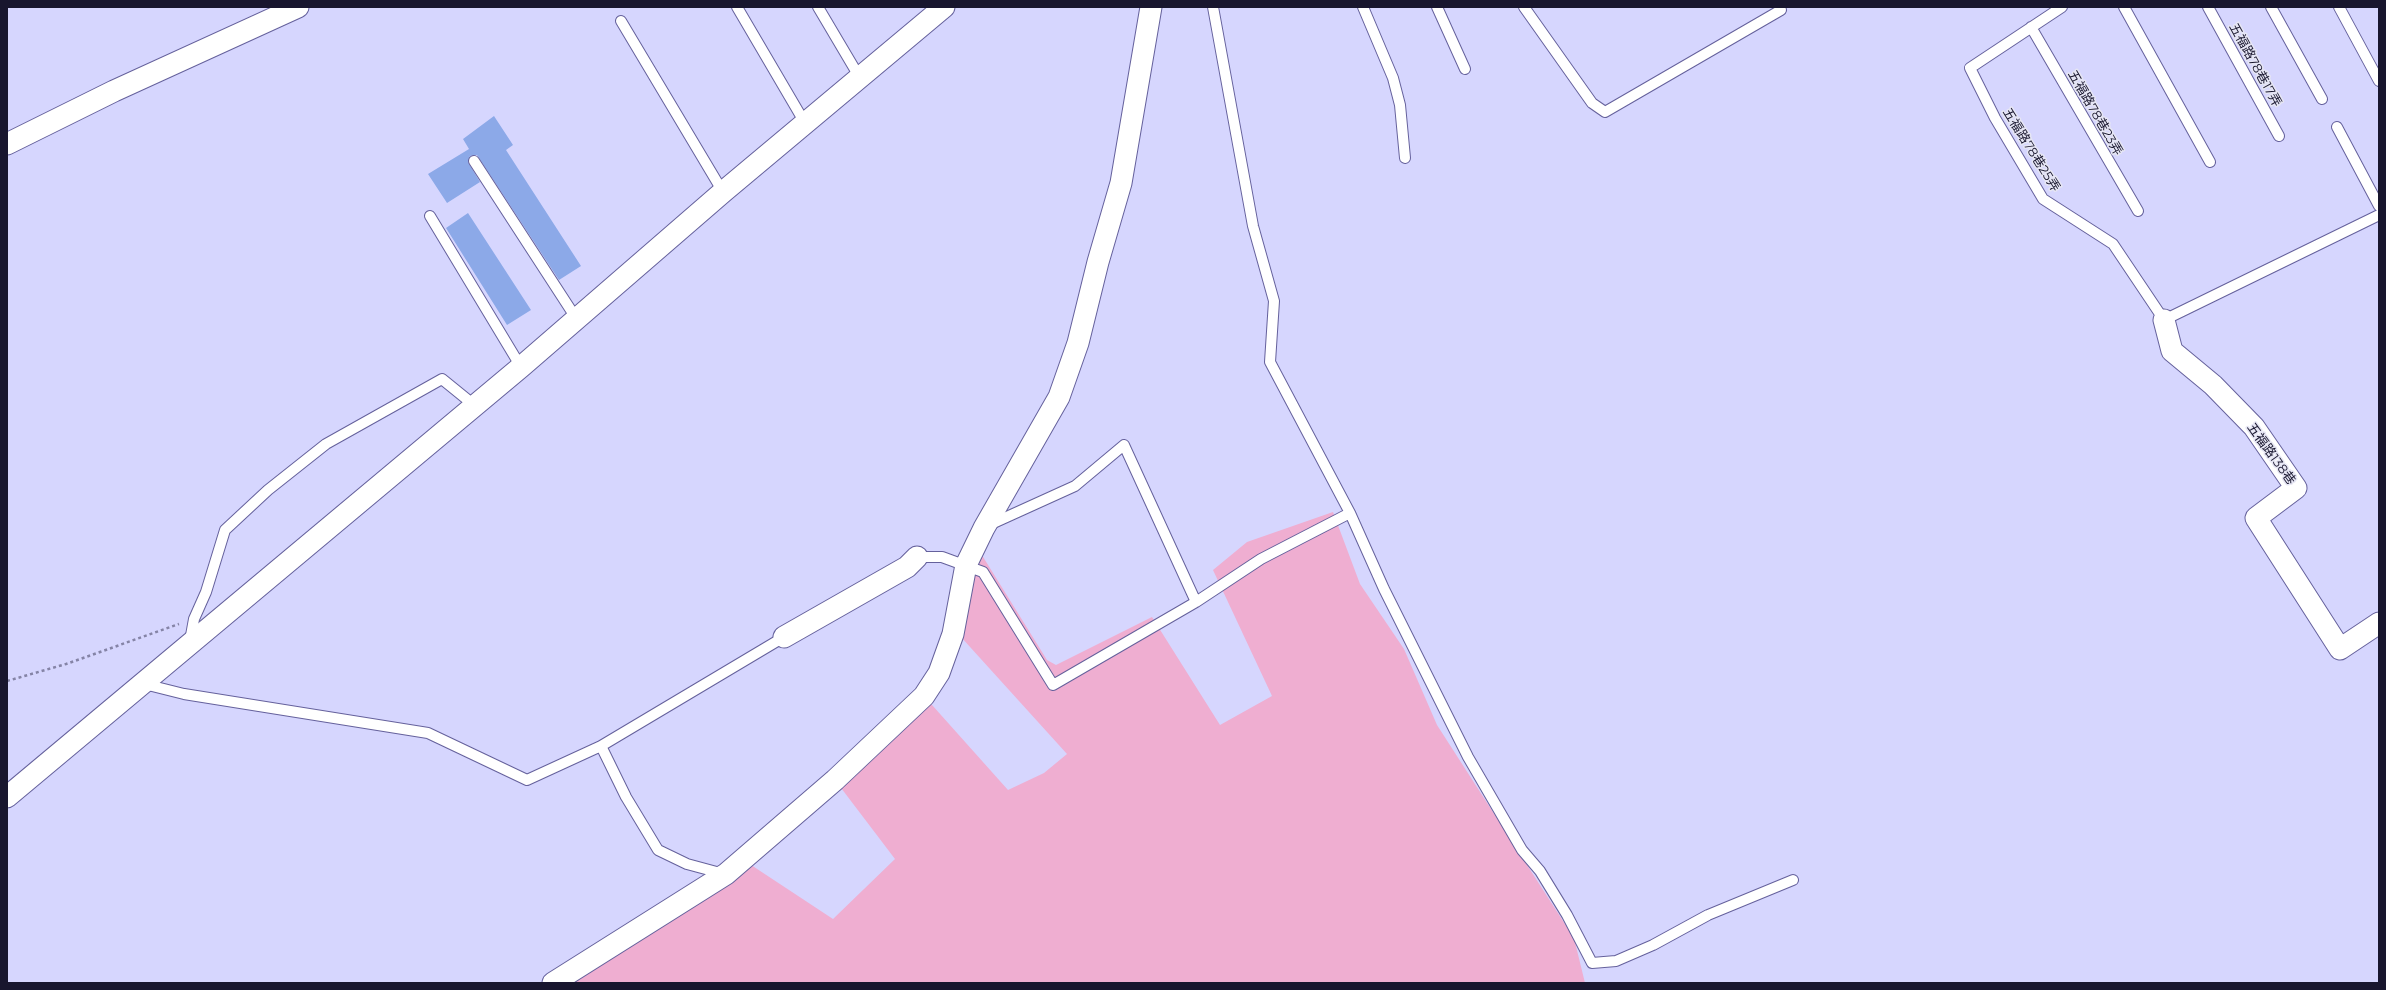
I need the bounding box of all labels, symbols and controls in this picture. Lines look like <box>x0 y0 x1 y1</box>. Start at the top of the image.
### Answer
street label: 五福路78巷17弄 <box>2226 21 2284 109</box>
street label: 五福路78巷23弄 <box>2064 68 2126 158</box>
street label: 五福路78巷25弄 <box>1999 105 2063 195</box>
street label: 五福路138巷 <box>2243 420 2299 488</box>

